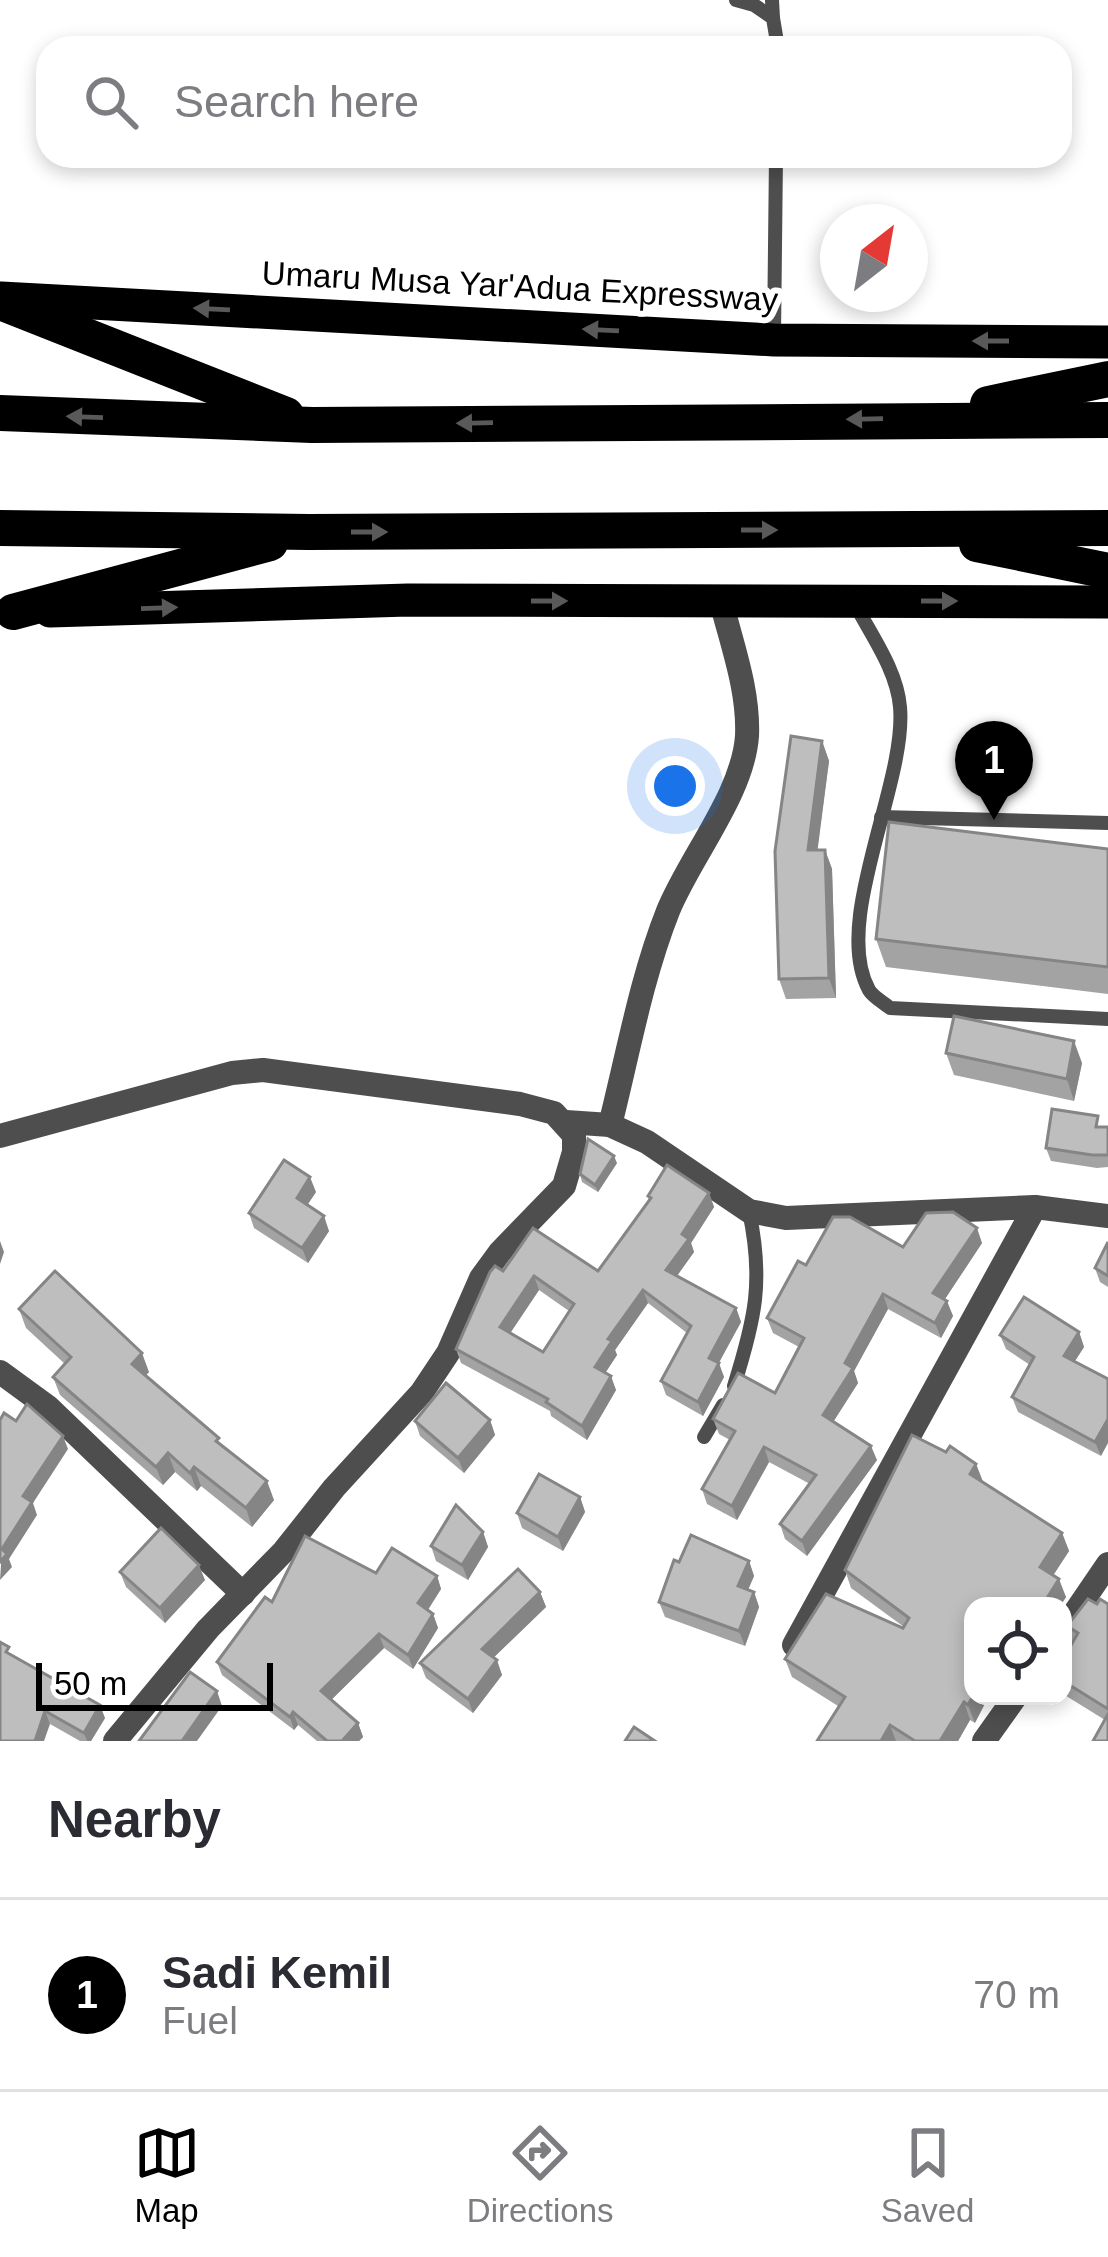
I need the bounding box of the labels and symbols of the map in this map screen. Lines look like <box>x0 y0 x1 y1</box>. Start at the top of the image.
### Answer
north arrow <box>820 204 928 312</box>
street label: Umaru Musa Yar'Adua Expressway <box>261 254 780 318</box>
one-way arrow <box>192 299 230 318</box>
one-way arrow <box>581 320 619 339</box>
one-way arrow <box>971 331 1009 351</box>
one-way arrow <box>65 408 103 427</box>
one-way arrow <box>845 409 883 429</box>
one-way arrow <box>455 413 493 433</box>
one-way arrow <box>741 520 779 540</box>
one-way arrow <box>351 522 389 542</box>
one-way arrow <box>531 591 569 611</box>
one-way arrow <box>921 591 959 611</box>
one-way arrow <box>141 598 179 617</box>
pin: 1 <box>955 721 1033 820</box>
your location <box>645 756 705 816</box>
scale bar <box>36 1657 273 1710</box>

